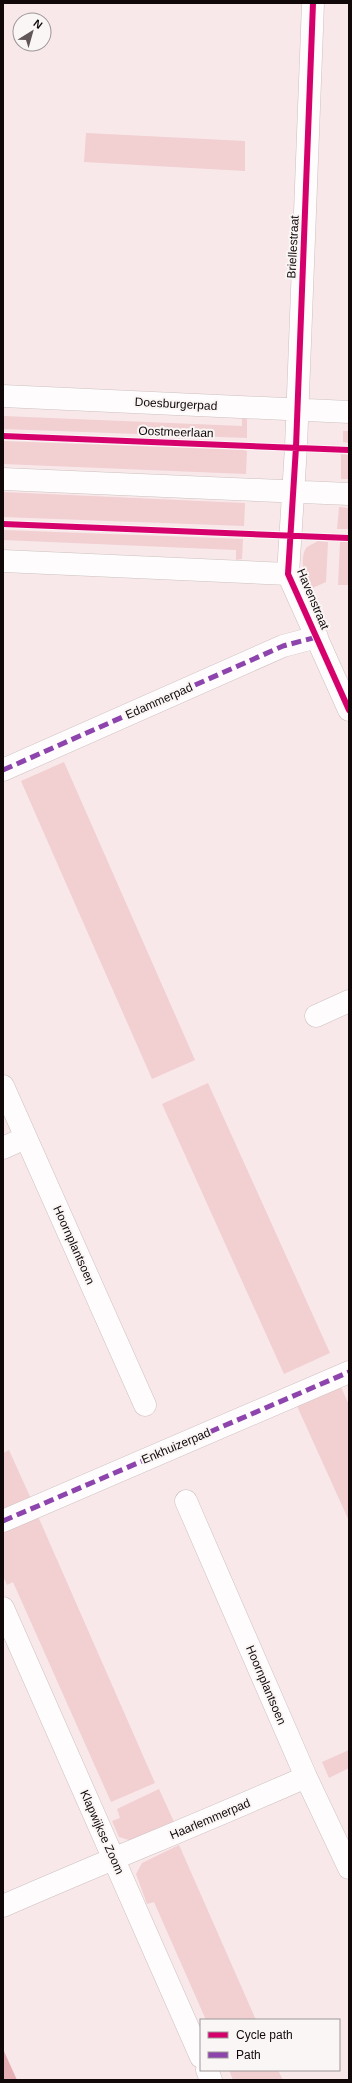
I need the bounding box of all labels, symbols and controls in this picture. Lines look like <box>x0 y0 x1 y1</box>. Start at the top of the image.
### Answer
north arrow <box>12 12 52 52</box>
text: N <box>31 17 45 31</box>
street label: Briellestraat <box>284 214 302 279</box>
street label: Doesburgerpad <box>134 395 218 413</box>
street label: Oostmeerlaan <box>138 424 214 440</box>
street label: Havenstraat <box>294 566 332 632</box>
street label: Edammerpad <box>123 680 195 722</box>
street label: Hoornplantsoen <box>50 1203 98 1287</box>
street label: Enkhuizerpad <box>139 1425 213 1467</box>
street label: Hoornplantsoen <box>243 1643 289 1727</box>
street label: Klapwijkse Zoom <box>77 1788 127 1876</box>
street label: Haarlemmerpad <box>168 1796 252 1842</box>
legend <box>200 2019 340 2071</box>
text: Cycle path <box>236 2028 293 2042</box>
text: Path <box>236 2048 261 2062</box>

